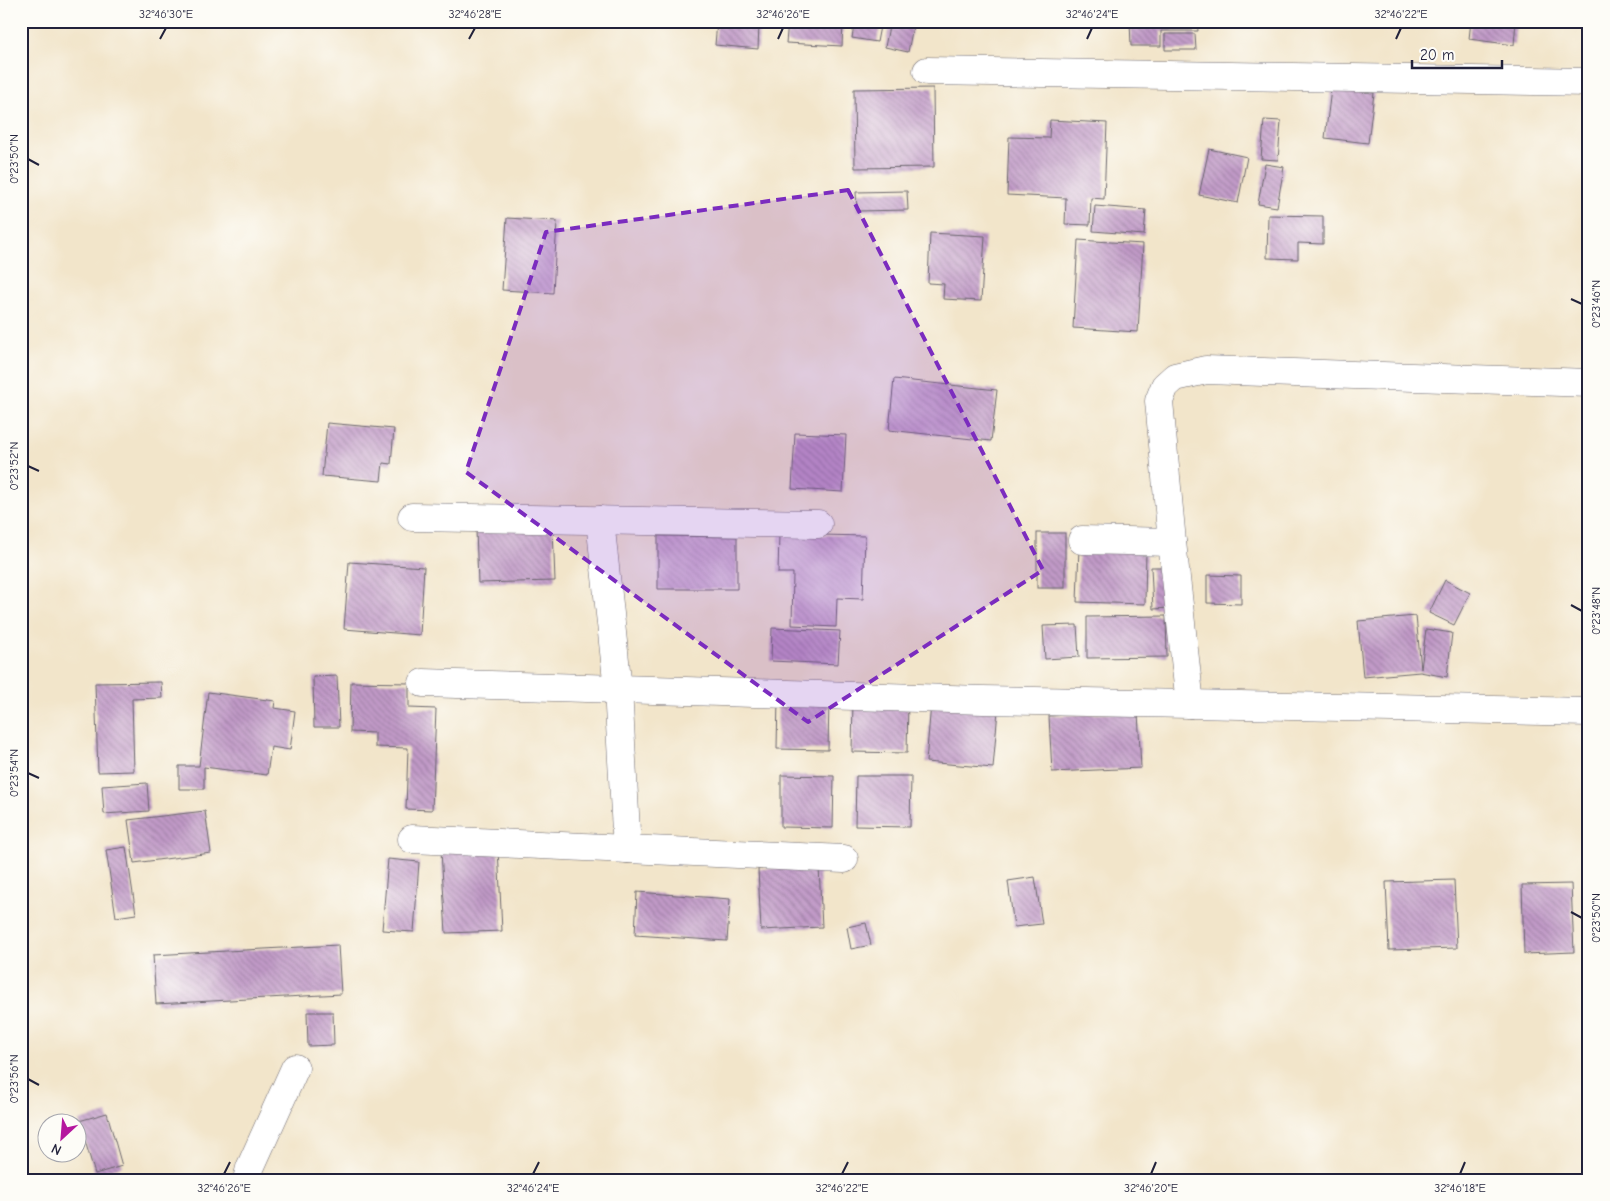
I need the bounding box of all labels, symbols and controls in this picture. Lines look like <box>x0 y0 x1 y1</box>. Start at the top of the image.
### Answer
text: 32°46'30"E <box>139 7 193 21</box>
text: 32°46'28"E <box>449 7 501 21</box>
text: 32°46'26"E <box>756 7 810 21</box>
text: 32°46'24"E <box>1066 7 1118 21</box>
text: 32°46'22"E <box>1374 7 1428 21</box>
scale bar <box>1412 38 1502 70</box>
text: 20 m <box>1420 46 1454 64</box>
text: 0°23'50"N <box>7 134 21 184</box>
text: 0°23'46"N <box>1589 280 1603 328</box>
text: 0°23'52"N <box>7 442 21 490</box>
text: 0°23'48"N <box>1589 587 1603 635</box>
text: 0°23'54"N <box>7 749 21 797</box>
text: 0°23'50"N <box>1589 893 1603 943</box>
text: 0°23'56"N <box>7 1054 21 1104</box>
north arrow <box>38 1114 88 1164</box>
text: N <box>49 1140 64 1159</box>
text: 32°46'26"E <box>197 1181 251 1195</box>
text: 32°46'24"E <box>507 1181 559 1195</box>
text: 32°46'22"E <box>815 1181 869 1195</box>
text: 32°46'20"E <box>1124 1181 1178 1195</box>
text: 32°46'18"E <box>1434 1181 1486 1195</box>

